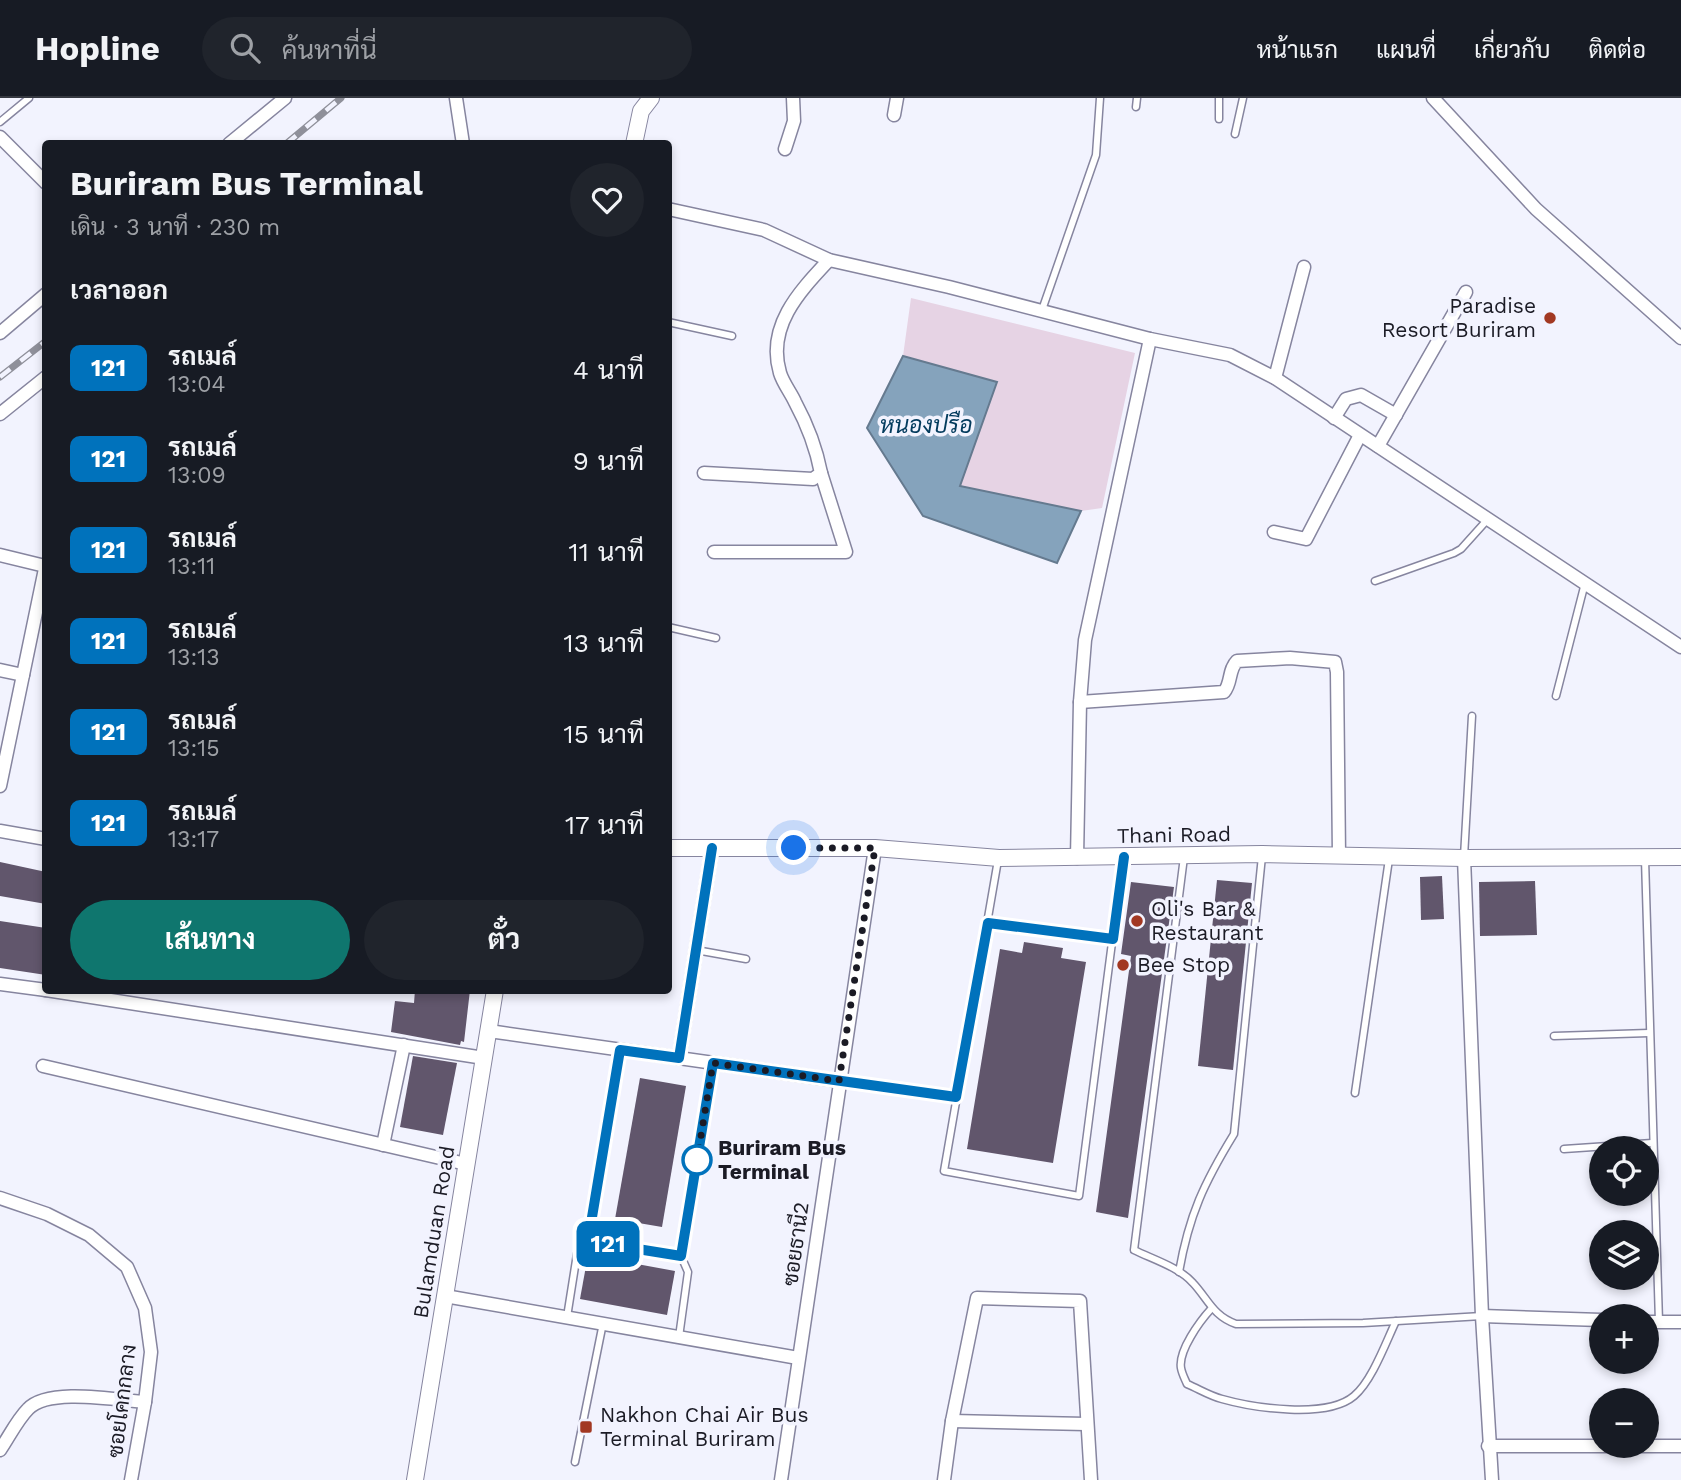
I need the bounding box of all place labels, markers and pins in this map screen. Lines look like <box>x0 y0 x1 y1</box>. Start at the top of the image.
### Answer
place label: Paradise Resort Buriram <box>1382 293 1536 342</box>
marker: Paradise Resort Buriram <box>1542 310 1558 326</box>
place label: Oli's Bar & Restaurant <box>1151 896 1263 945</box>
marker: Oli's Bar & Restaurant <box>1129 913 1145 929</box>
place label: Bee Stop <box>1137 952 1230 977</box>
marker: Bee Stop <box>1115 957 1131 973</box>
place label: Buriram Bus Terminal <box>718 1135 846 1184</box>
marker: Buriram Bus Terminal <box>682 1145 712 1175</box>
place label: Nakhon Chai Air Bus Terminal Buriram <box>600 1402 808 1451</box>
marker: Nakhon Chai Air Bus Terminal Buriram <box>578 1419 594 1435</box>

